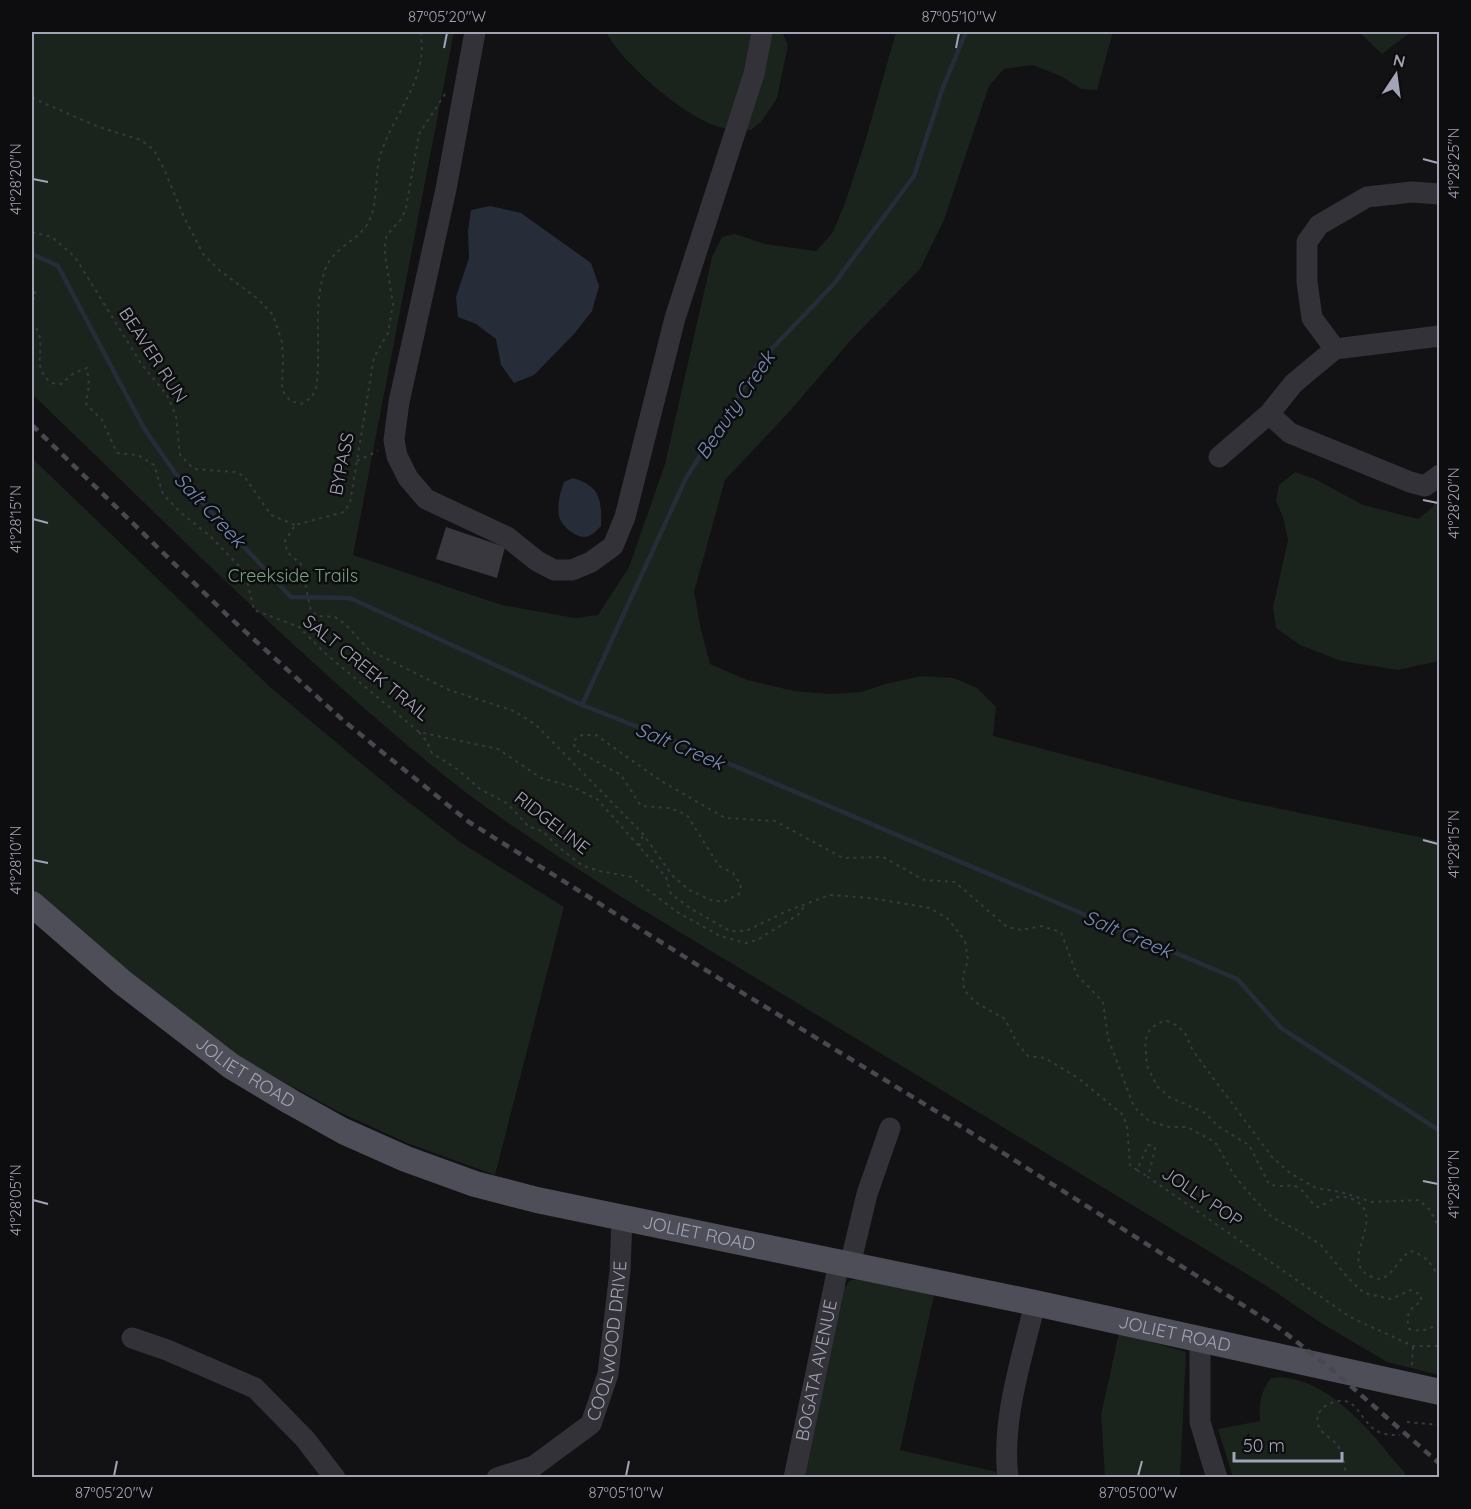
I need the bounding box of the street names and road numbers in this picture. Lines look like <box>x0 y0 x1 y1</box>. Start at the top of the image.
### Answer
street label: BEAVER RUN <box>114 303 193 407</box>
street label: BYPASS <box>324 431 359 497</box>
street label: SALT CREEK TRAIL <box>298 610 435 726</box>
street label: RIDGELINE <box>510 786 595 859</box>
street label: JOLIET ROAD <box>191 1031 299 1113</box>
street label: JOLLY POP <box>1158 1161 1247 1232</box>
street label: JOLIET ROAD <box>641 1210 757 1256</box>
street label: COOLWOOD DRIVE <box>581 1260 631 1424</box>
street label: BOGATA AVENUE <box>790 1298 842 1443</box>
street label: JOLIET ROAD <box>1116 1310 1233 1357</box>

